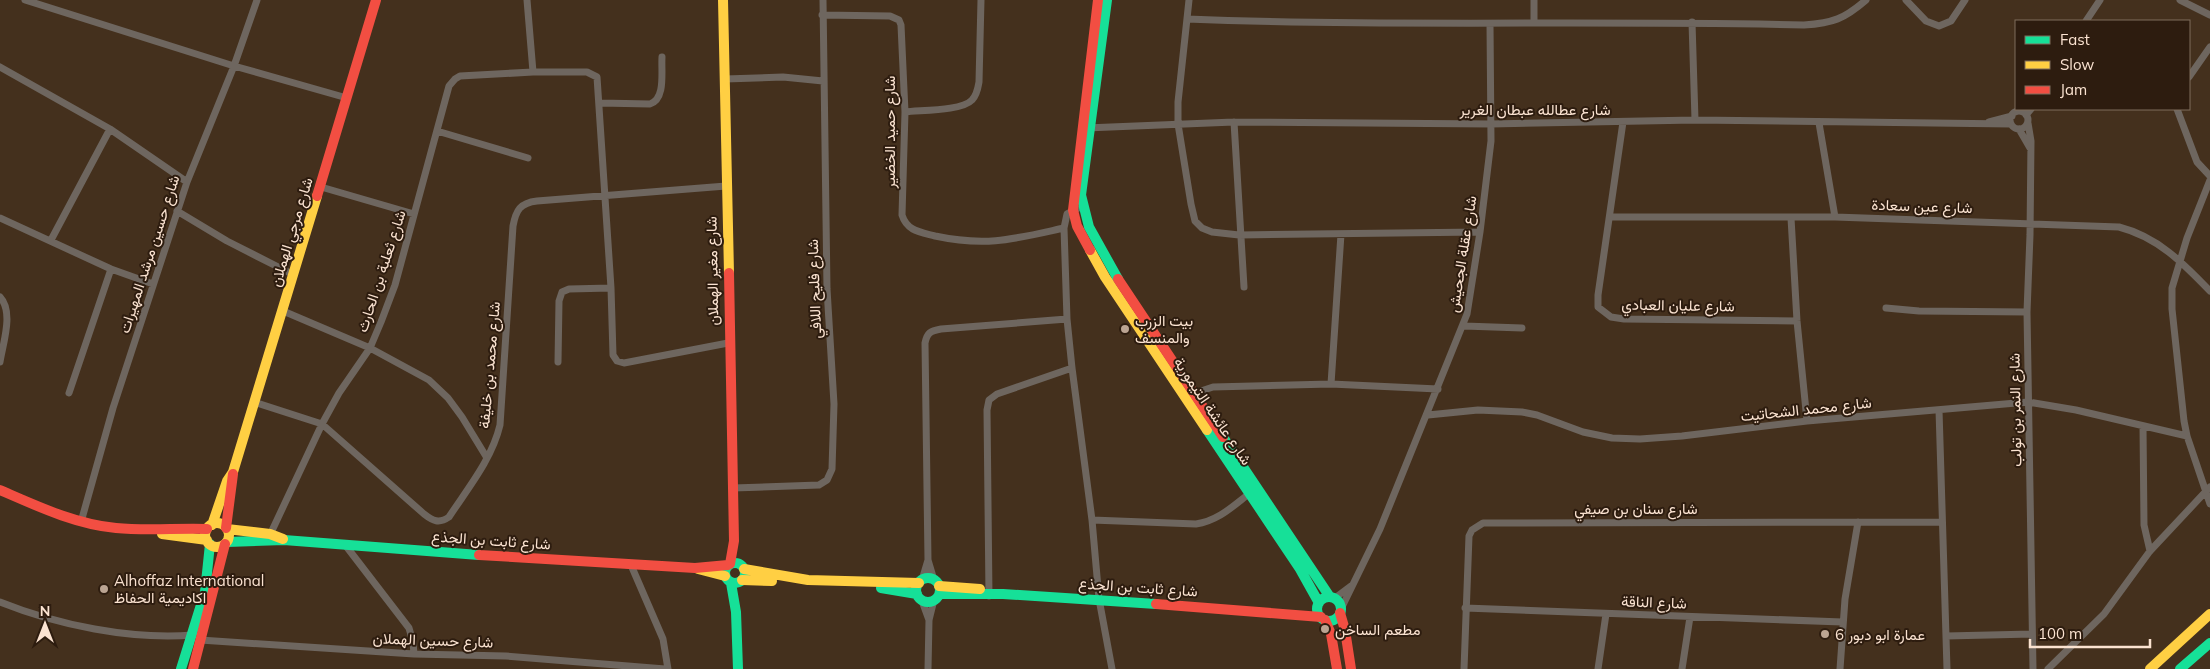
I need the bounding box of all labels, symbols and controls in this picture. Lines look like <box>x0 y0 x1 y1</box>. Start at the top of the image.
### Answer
legend <box>2015 20 2190 110</box>
text: Fast <box>2060 30 2090 49</box>
text: Slow <box>2060 55 2094 74</box>
street label: شارع حميد الخضير <box>880 75 901 189</box>
text: Jam <box>2060 80 2087 99</box>
street label: شارع عطالله عبطان الغرير <box>1458 100 1611 121</box>
street label: شارع حسين مرشد المهيرات <box>114 172 185 336</box>
street label: شارع مرجي الهملان <box>265 175 321 290</box>
street label: شارع عقلة الجحيش <box>1443 194 1483 314</box>
street label: شارع عين سعادة <box>1871 195 1973 219</box>
street label: شارع ثعلبة بن الحارث <box>352 207 412 335</box>
street label: شارع مغير الهملان <box>702 216 724 326</box>
street label: شارع فليح اللافي <box>803 239 829 339</box>
street label: شارع عليان العبادي <box>1621 295 1735 319</box>
street label: شارع محمد بن خليفة <box>474 301 506 429</box>
place label: بيت الزرب والمنسف <box>1135 311 1193 347</box>
marker: بيت الزرب والمنسف <box>1119 323 1131 335</box>
street label: شارع عائشة التيمورية <box>1168 353 1256 470</box>
street label: شارع النمر بن تولب <box>2005 353 2027 467</box>
street label: شارع محمد الشحاتيت <box>1740 393 1873 427</box>
street label: شارع سنان بن صيفي <box>1574 499 1698 522</box>
street label: شارع ثابت بن الجذع <box>430 526 552 556</box>
place label: Alhoffaz International اكاديمية الحفاظ <box>114 571 264 607</box>
street label: شارع ثابت بن الجذع <box>1077 573 1199 603</box>
marker: Alhoffaz International اكاديمية الحفاظ <box>98 583 110 595</box>
street label: شارع الناقة <box>1621 591 1687 615</box>
north arrow <box>20 599 70 649</box>
text: N <box>40 602 50 620</box>
scale bar <box>2030 616 2150 648</box>
place label: مطعم الساخن <box>1335 620 1420 640</box>
marker: مطعم الساخن <box>1319 623 1331 635</box>
text: 100 m <box>2038 624 2082 643</box>
place label: عمارة ابو دبور 6 <box>1835 625 1925 644</box>
street label: شارع حسين الهملان <box>372 628 494 654</box>
marker: عمارة ابو دبور 6 <box>1819 628 1831 640</box>

